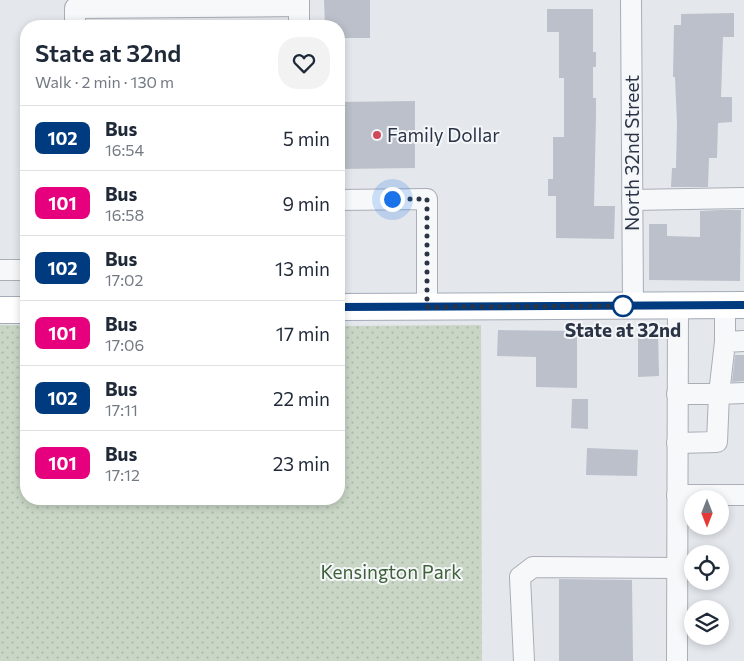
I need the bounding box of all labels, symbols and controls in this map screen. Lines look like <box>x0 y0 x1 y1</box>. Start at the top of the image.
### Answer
button: heart <box>278 37 330 89</box>
text: State at 32nd <box>35 38 181 67</box>
text: Walk · 2 min · 130 m <box>35 72 174 91</box>
street label: North 32nd Street <box>620 75 643 231</box>
text: Bus <box>105 117 137 140</box>
place label: Family Dollar <box>387 123 500 146</box>
text: 102 <box>47 127 78 149</box>
text: 5 min <box>283 127 330 150</box>
marker: Family Dollar <box>371 129 383 141</box>
text: 16:54 <box>105 140 144 159</box>
text: Bus <box>105 182 137 205</box>
your location <box>380 187 405 212</box>
text: 101 <box>48 192 77 214</box>
text: 9 min <box>282 192 330 215</box>
text: 16:58 <box>105 205 144 224</box>
text: Bus <box>105 247 137 270</box>
text: 102 <box>47 257 78 279</box>
text: 13 min <box>275 257 330 280</box>
text: 17:02 <box>105 270 143 289</box>
marker: State at 32nd <box>612 295 634 317</box>
text: Bus <box>105 312 137 335</box>
place label: State at 32nd <box>565 318 681 341</box>
text: 101 <box>48 322 77 344</box>
text: 17 min <box>276 322 330 345</box>
text: 17:06 <box>105 335 144 354</box>
text: Bus <box>105 377 137 400</box>
text: 102 <box>47 387 78 409</box>
text: 22 min <box>273 387 330 410</box>
text: 17:11 <box>105 400 138 419</box>
text: Bus <box>105 442 137 465</box>
text: 101 <box>48 452 77 474</box>
text: 23 min <box>273 452 330 475</box>
text: 17:12 <box>105 465 140 484</box>
north arrow <box>684 490 729 535</box>
map controls <box>684 490 729 645</box>
button: locate <box>684 545 729 590</box>
park label: Kensington Park <box>321 560 461 583</box>
button: layers <box>684 600 729 645</box>

